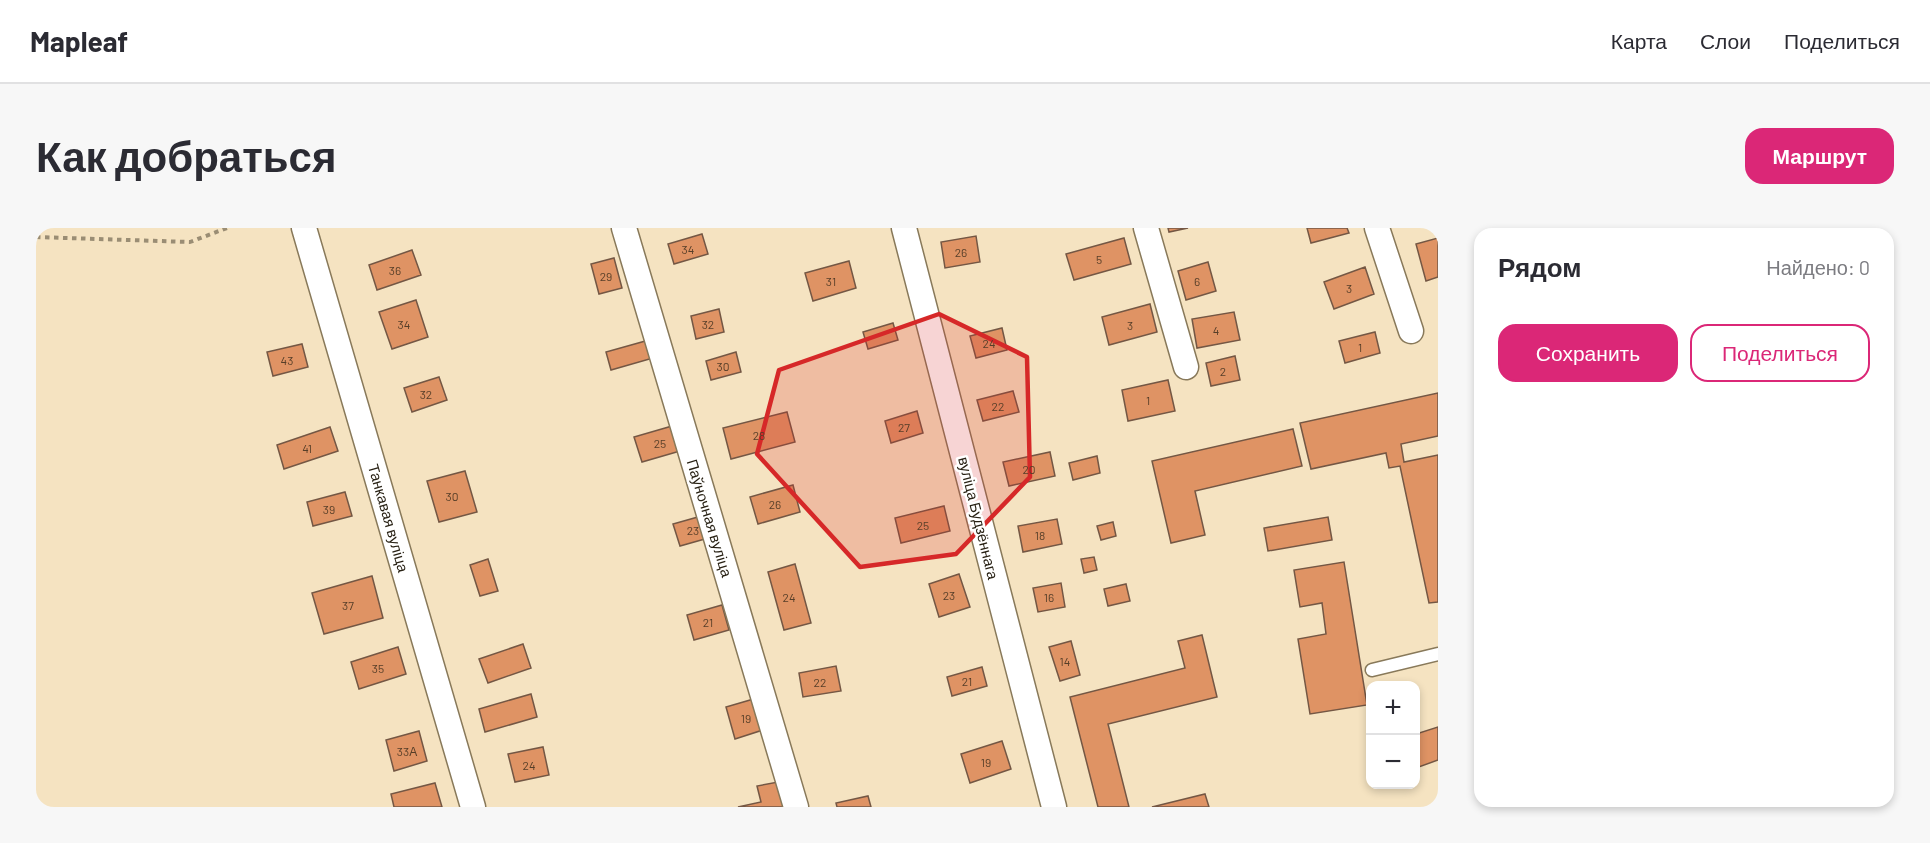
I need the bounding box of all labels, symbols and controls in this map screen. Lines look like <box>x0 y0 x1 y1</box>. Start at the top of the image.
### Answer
text: Mapleaf <box>30 24 128 58</box>
text: Карта <box>1611 28 1667 53</box>
text: Слои <box>1700 28 1751 53</box>
text: Поделиться <box>1784 28 1900 53</box>
button: Маршрут <box>1745 128 1894 184</box>
text: Как добраться <box>36 130 336 180</box>
house number: 34 <box>682 242 694 256</box>
house number: 26 <box>955 245 967 259</box>
text: Рядом <box>1498 251 1581 282</box>
house number: 5 <box>1096 252 1102 266</box>
text: Найдено: 0 <box>1766 255 1870 279</box>
house number: 36 <box>389 263 401 277</box>
house number: 29 <box>600 269 612 283</box>
house number: 31 <box>826 274 836 288</box>
house number: 6 <box>1194 274 1200 288</box>
house number: 3 <box>1346 281 1352 295</box>
house number: 34 <box>398 317 410 331</box>
house number: 32 <box>702 317 714 331</box>
house number: 3 <box>1127 318 1133 332</box>
house number: 4 <box>1213 323 1219 337</box>
button: Сохранить <box>1498 324 1678 382</box>
button: Поделиться <box>1690 324 1870 382</box>
house number: 24 <box>982 336 996 350</box>
house number: 1 <box>1358 340 1362 354</box>
house number: 43 <box>281 353 293 367</box>
house number: 30 <box>717 359 729 373</box>
house number: 2 <box>1220 364 1226 378</box>
house number: 32 <box>420 387 432 401</box>
house number: 1 <box>1146 393 1150 407</box>
house number: 22 <box>992 399 1004 413</box>
house number: 27 <box>898 420 910 434</box>
house number: 28 <box>753 428 765 442</box>
house number: 25 <box>654 436 666 450</box>
house number: 41 <box>302 441 312 455</box>
street label: вуліца Будзённага <box>955 455 1003 582</box>
street label: Паўночная вуліца <box>684 457 737 580</box>
street label: Танкавая вуліца <box>365 462 413 575</box>
house number: 20 <box>1022 462 1036 476</box>
house number: 30 <box>446 489 458 503</box>
house number: 26 <box>769 497 781 511</box>
house number: 39 <box>323 502 335 516</box>
house number: 25 <box>917 518 929 532</box>
house number: 23 <box>687 523 699 537</box>
house number: 18 <box>1035 528 1045 542</box>
house number: 23 <box>943 588 955 602</box>
house number: 24 <box>782 590 796 604</box>
house number: 16 <box>1044 590 1054 604</box>
house number: 37 <box>342 598 354 612</box>
house number: 21 <box>703 615 713 629</box>
house number: 14 <box>1060 654 1070 668</box>
house number: 35 <box>372 661 384 675</box>
house number: 21 <box>962 674 972 688</box>
house number: 22 <box>814 675 826 689</box>
map controls <box>1366 681 1420 789</box>
button: + <box>1366 681 1420 735</box>
house number: 19 <box>741 711 751 725</box>
button: − <box>1366 735 1420 789</box>
house number: 33А <box>397 744 417 758</box>
house number: 19 <box>981 755 991 769</box>
house number: 24 <box>522 758 536 772</box>

